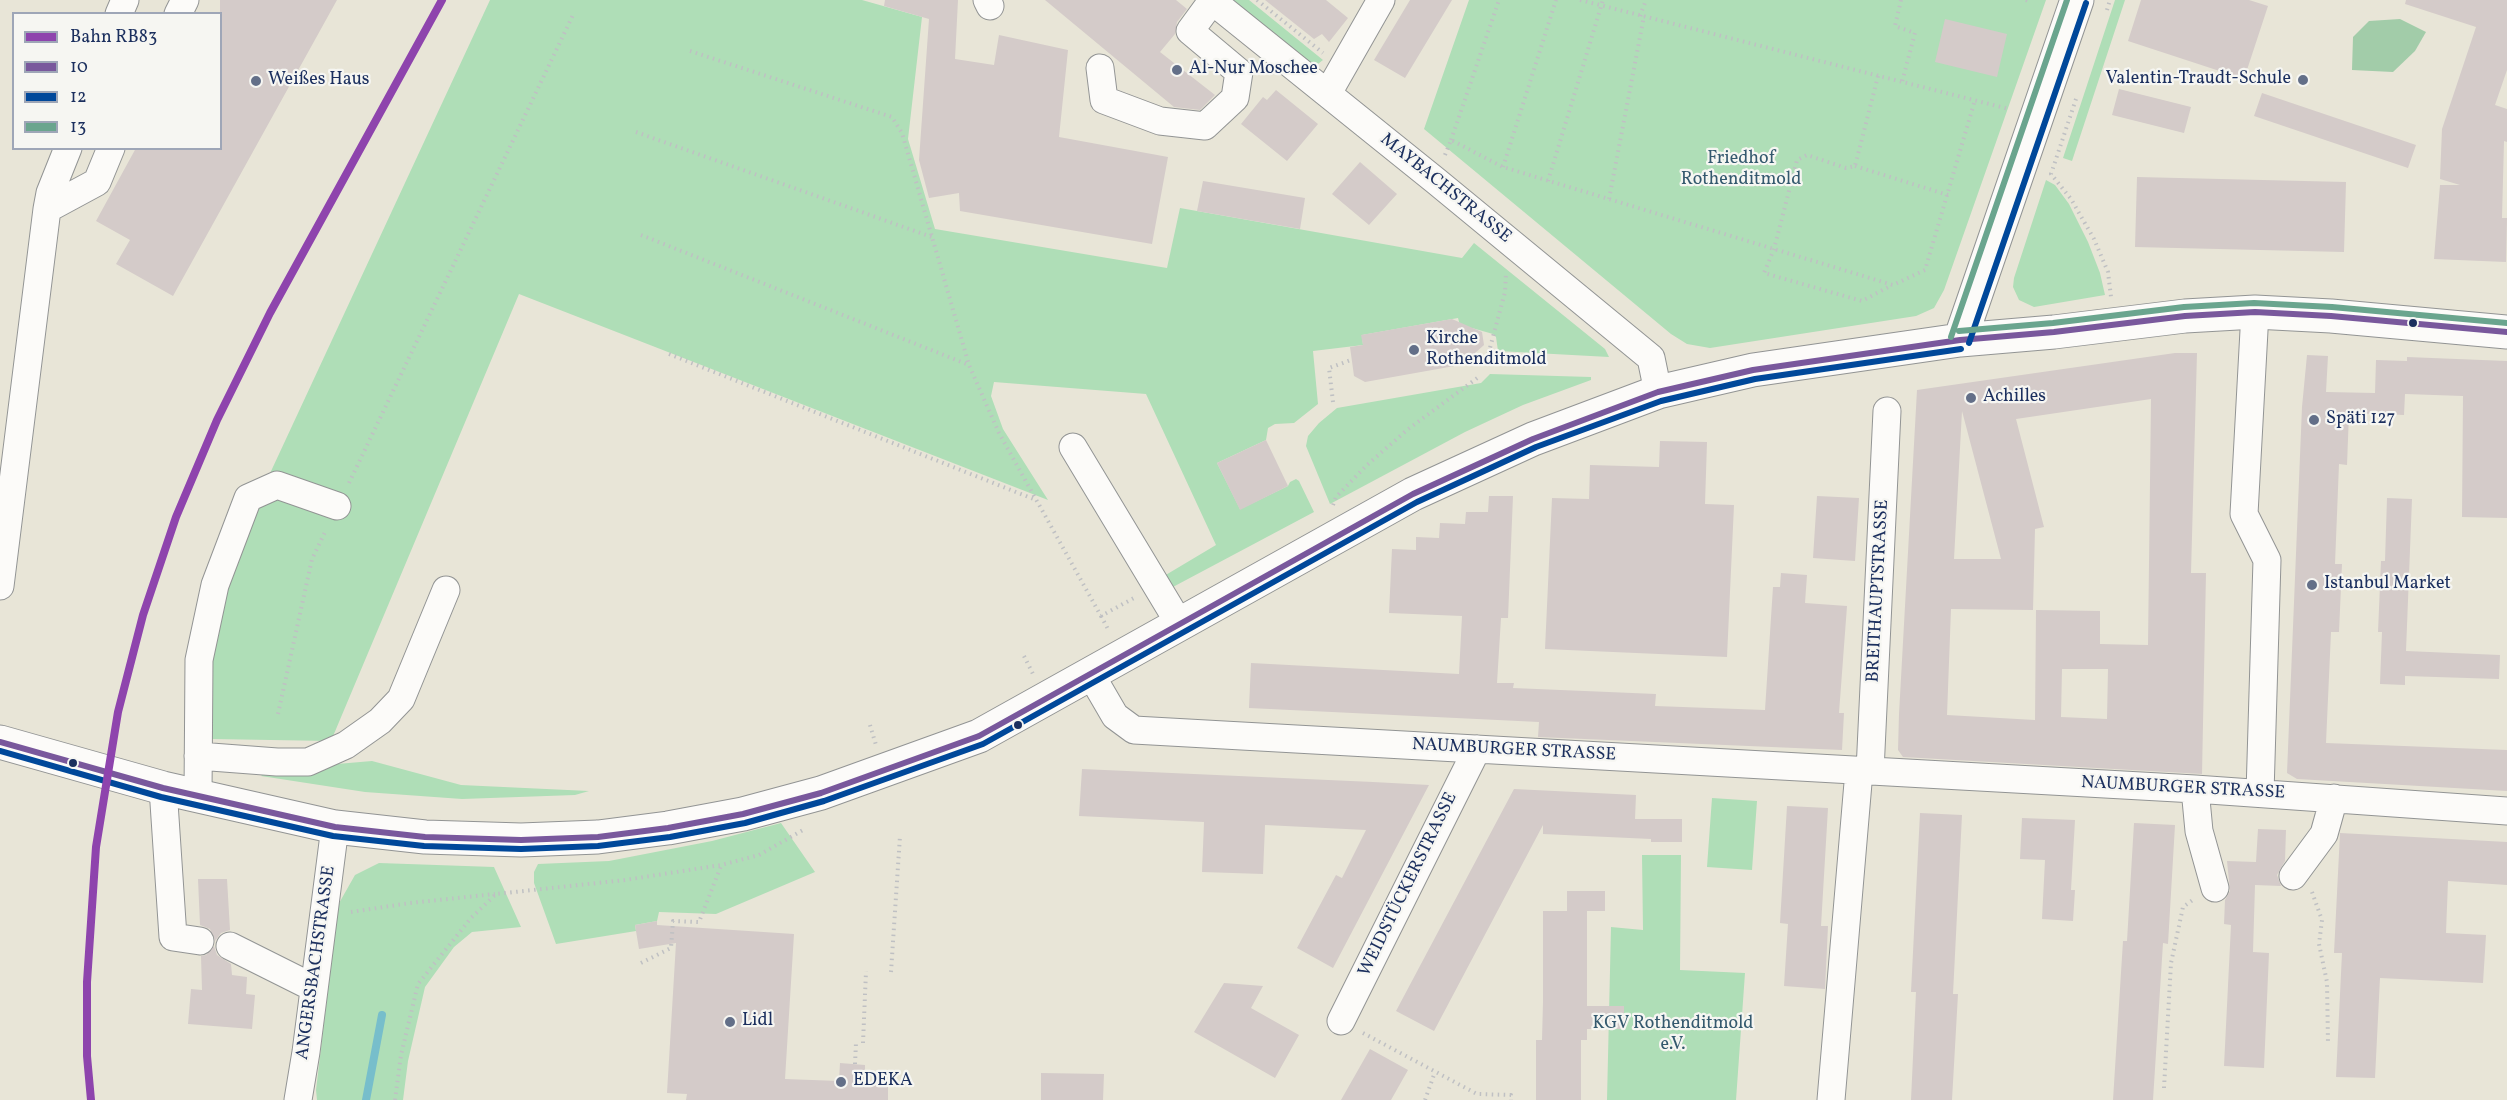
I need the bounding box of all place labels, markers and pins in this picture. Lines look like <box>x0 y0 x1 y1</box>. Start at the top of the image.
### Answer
place label: Al-Nur Moschee <box>1189 59 1318 81</box>
marker: Al-Nur Moschee <box>1170 63 1184 77</box>
place label: Valentin-Traudt-Schule <box>2106 69 2291 91</box>
place label: Weißes Haus <box>268 70 370 92</box>
marker: Valentin-Traudt-Schule <box>2296 73 2310 87</box>
marker: Weißes Haus <box>249 74 263 88</box>
unlabelled marker <box>2407 317 2419 329</box>
place label: Kirche Rothenditmold <box>1426 329 1547 372</box>
marker: Kirche Rothenditmold <box>1407 343 1421 357</box>
place label: Achilles <box>1983 387 2046 409</box>
marker: Achilles <box>1964 391 1978 405</box>
place label: Späti 127 <box>2326 409 2395 431</box>
marker: Späti 127 <box>2307 413 2321 427</box>
place label: Istanbul Market <box>2324 574 2451 596</box>
marker: Istanbul Market <box>2305 578 2319 592</box>
unlabelled marker <box>1012 719 1024 731</box>
unlabelled marker <box>67 757 79 769</box>
place label: Lidl <box>742 1011 773 1033</box>
marker: Lidl <box>723 1015 737 1029</box>
place label: EDEKA <box>853 1071 913 1093</box>
marker: EDEKA <box>834 1075 848 1089</box>

